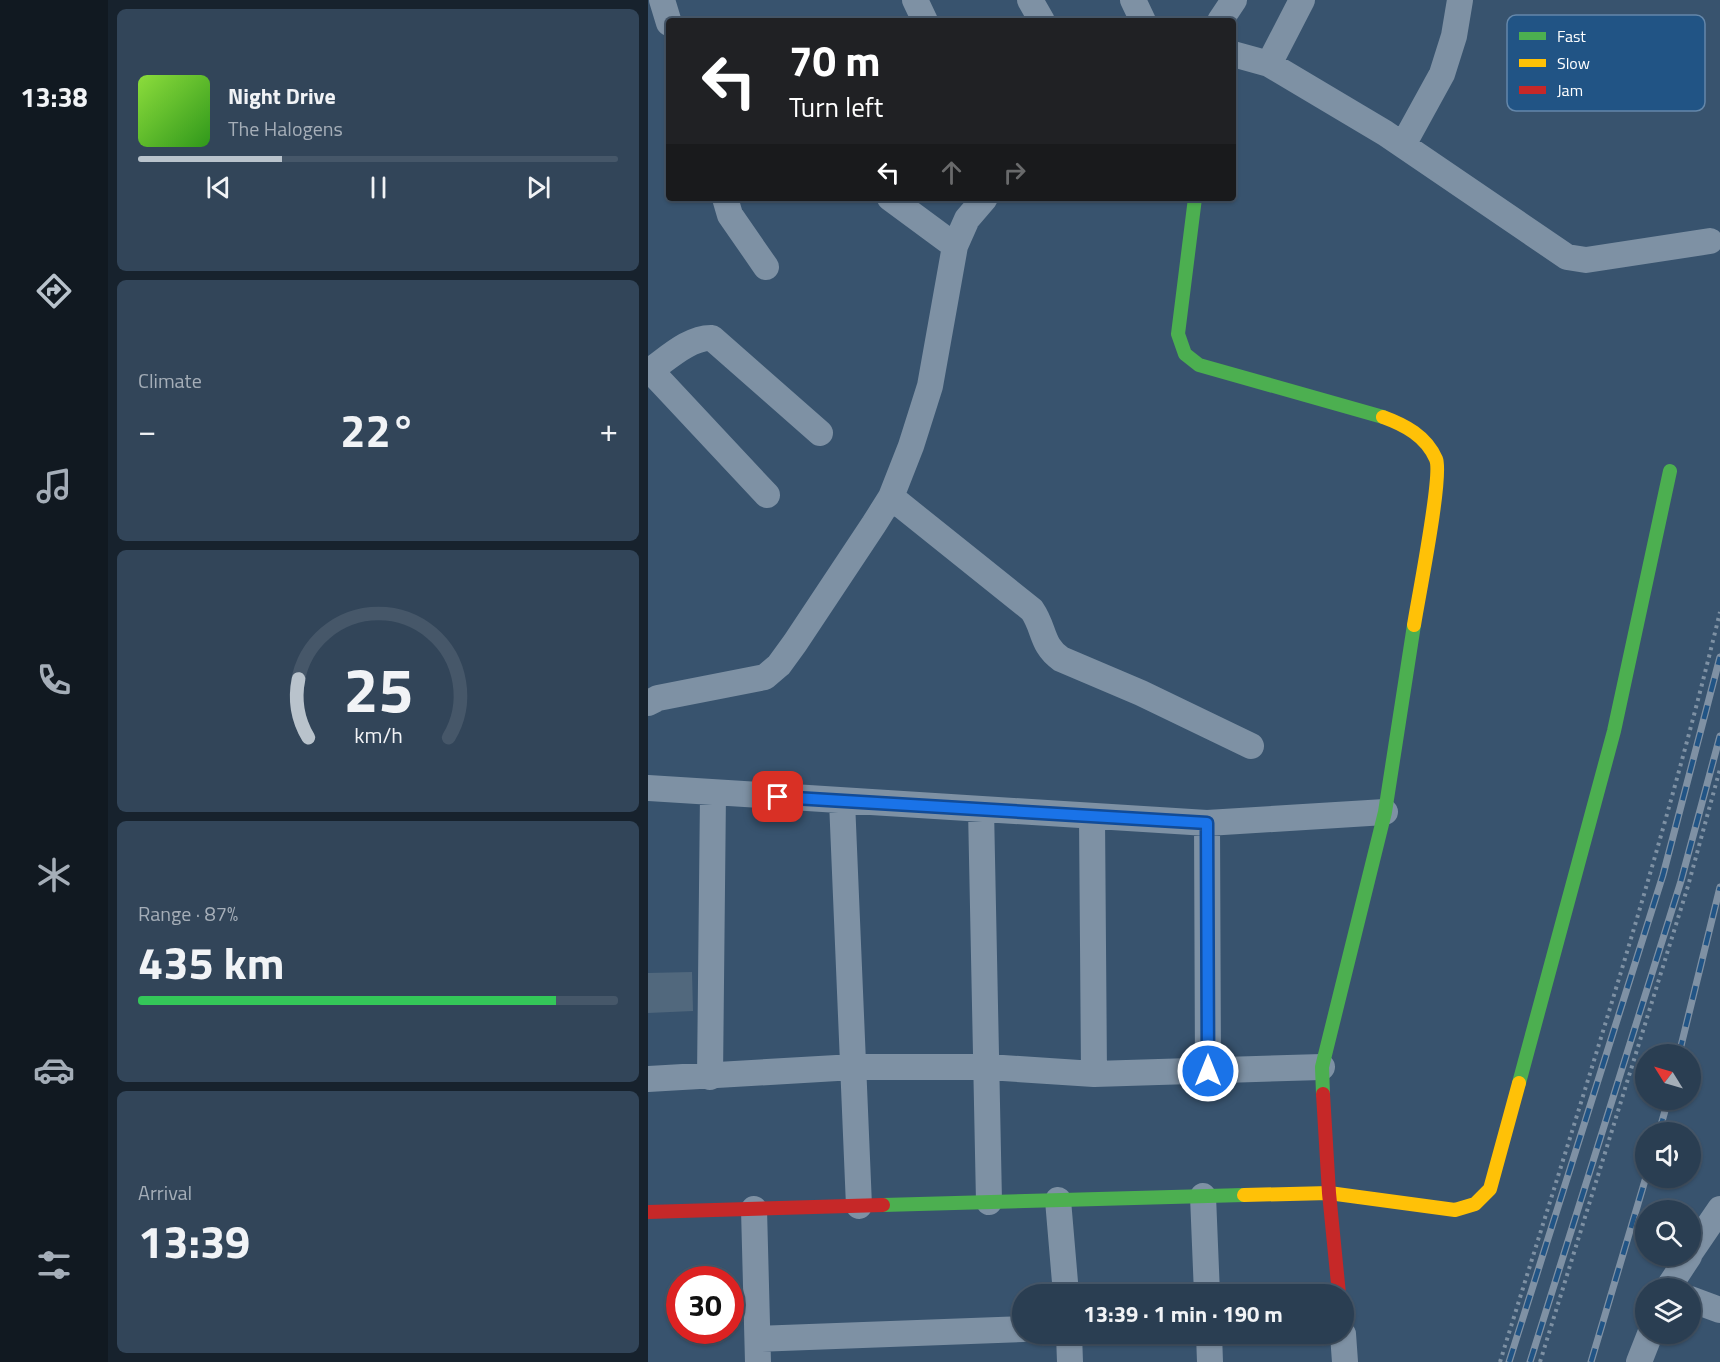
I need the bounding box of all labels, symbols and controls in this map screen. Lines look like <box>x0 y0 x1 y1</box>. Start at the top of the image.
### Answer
legend <box>1507 15 1705 111</box>
text: Fast <box>1557 24 1586 48</box>
text: 70 m <box>789 28 881 92</box>
icon: left <box>690 42 768 120</box>
text: Slow <box>1557 51 1590 75</box>
text: 13:38 <box>20 76 88 117</box>
text: Jam <box>1557 78 1583 102</box>
text: Night Drive <box>228 79 336 113</box>
text: Turn left <box>789 86 883 127</box>
text: The Halogens <box>228 113 343 144</box>
icon: left <box>872 156 905 189</box>
icon: ahead <box>935 156 968 189</box>
icon: right <box>998 156 1031 189</box>
icon: previous <box>202 171 235 204</box>
icon: pause <box>362 171 395 204</box>
icon: next <box>522 171 555 204</box>
icon: directions <box>33 270 75 312</box>
text: Climate <box>138 365 202 396</box>
text: 22° <box>340 396 416 464</box>
text: − <box>138 405 156 455</box>
text: + <box>600 405 618 455</box>
icon: music <box>33 465 75 507</box>
text: 25 <box>343 641 413 736</box>
icon: phone <box>33 659 75 701</box>
text: km/h <box>354 719 402 751</box>
pin <box>752 771 803 822</box>
icon: arrive <box>761 780 794 813</box>
icon: climate <box>33 854 75 896</box>
text: Range · 87% <box>138 898 238 929</box>
text: 435 km <box>138 928 284 996</box>
position arrow <box>1176 1039 1240 1103</box>
north arrow <box>1635 1044 1701 1110</box>
map controls <box>1635 1044 1701 1344</box>
icon: car <box>33 1049 75 1091</box>
button: sound <box>1635 1122 1701 1188</box>
text: Arrival <box>138 1177 192 1208</box>
button: search <box>1635 1200 1701 1266</box>
text: 13:39 <box>138 1207 250 1275</box>
icon: filters <box>33 1244 75 1286</box>
speed limit sign: 30 <box>666 1266 744 1344</box>
button: layers <box>1635 1278 1701 1344</box>
text: 13:39 · 1 min · 190 m <box>1083 1297 1283 1331</box>

